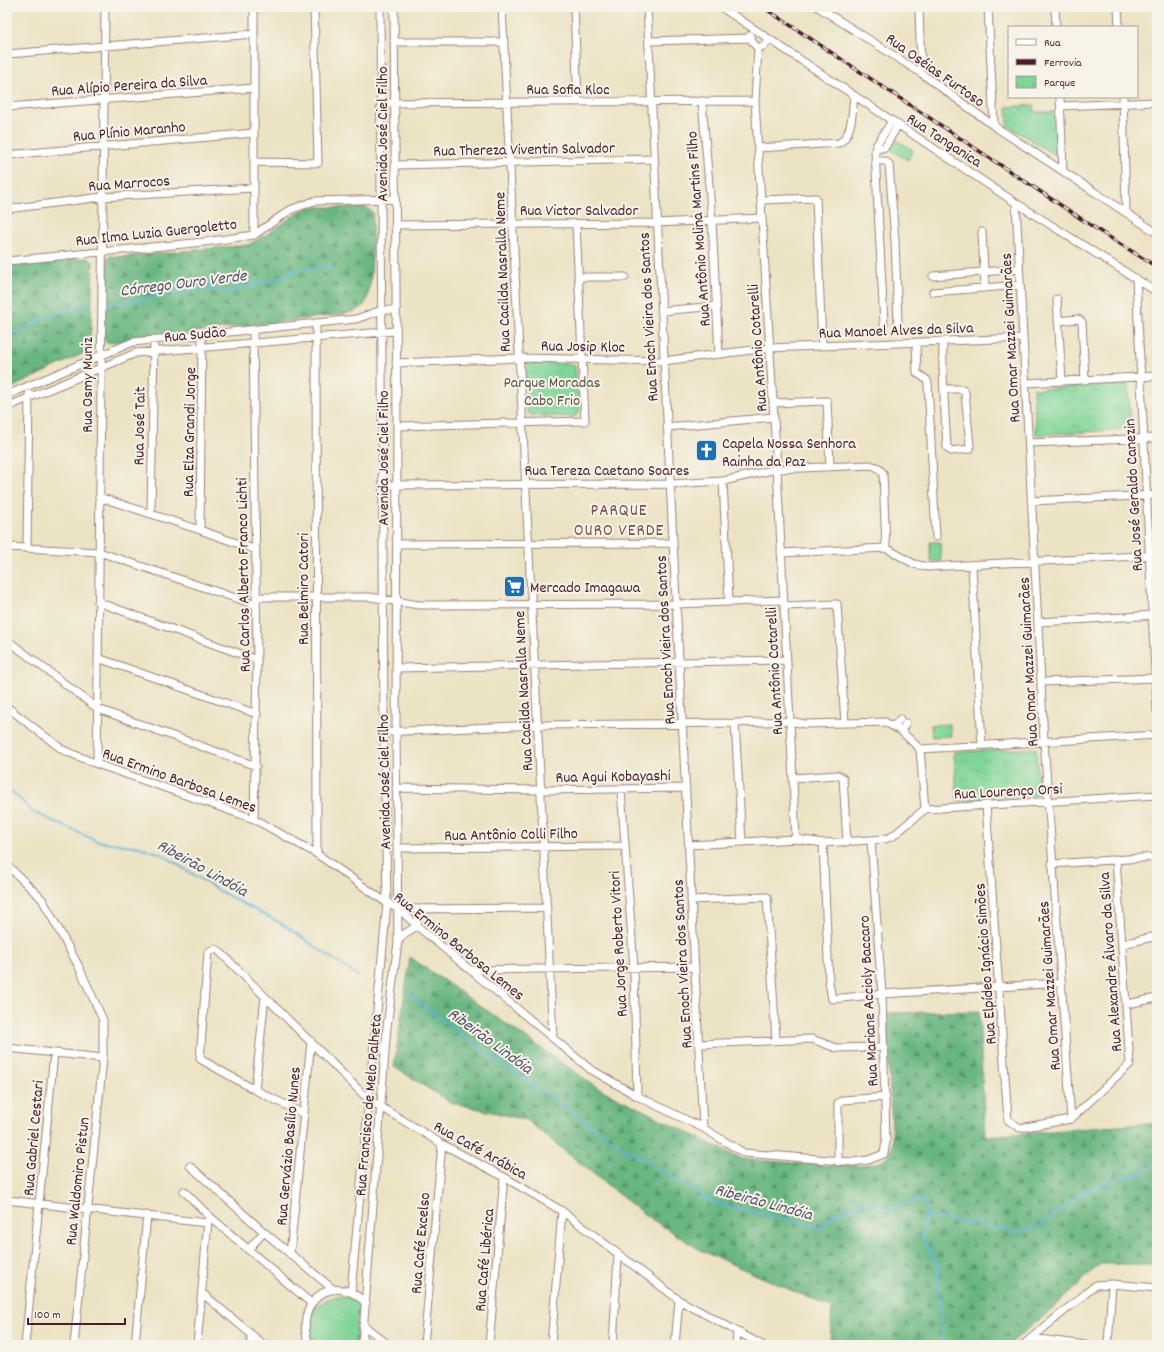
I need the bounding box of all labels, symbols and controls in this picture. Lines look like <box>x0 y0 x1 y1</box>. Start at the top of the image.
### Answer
legend <box>1008 26 1138 98</box>
street label: Rua Oséias Furtoso <box>880 28 989 114</box>
text: Rua <box>1044 35 1061 52</box>
text: Ferrovia <box>1044 55 1082 72</box>
street label: Avenida José Ciel Filho <box>372 66 395 202</box>
street label: Rua Alípio Pereira da Silva <box>50 70 208 103</box>
text: Parque <box>1044 75 1075 92</box>
street label: Rua Sofia Kloc <box>526 79 610 102</box>
street label: Rua Tanganica <box>901 108 986 174</box>
street label: Rua Plínio Maranho <box>72 116 187 149</box>
street label: Rua Antônio Molina Martins Filho <box>681 130 718 327</box>
street label: Rua Thereza Viventin Salvador <box>433 137 615 164</box>
street label: Rua Marrocos <box>87 170 171 199</box>
street label: Rua Cacilda Nasralla Neme <box>489 191 518 352</box>
street label: Rua Victor Salvador <box>520 200 638 223</box>
street label: Rua Ilma Luzia Guergoletto <box>74 214 238 253</box>
street label: Rua Enoch Vieira dos Santos <box>634 231 665 402</box>
street label: Rua Omar Mazzei Guimarães <box>996 252 1027 423</box>
water label: Córrego Ouro Verde <box>119 265 249 305</box>
street label: Rua Antônio Cotarelli <box>743 283 774 413</box>
street label: Rua Manoel Alves da Silva <box>818 317 974 346</box>
street label: Rua Sudão <box>163 321 227 350</box>
street label: Rua Josip Kloc <box>541 335 625 360</box>
street label: Rua Osmy Muniz <box>77 337 100 433</box>
street label: Rua Elza Grandi Jorge <box>178 367 203 497</box>
park label: Parque Moradas Cabo Frio <box>503 372 601 413</box>
street label: Rua José Tait <box>128 386 153 466</box>
street label: Avenida José Ciel Filho <box>373 390 396 526</box>
street label: Rua José Geraldo Canezin <box>1119 418 1150 572</box>
place label: Capela Nossa Senhora Rainha da Paz <box>722 433 856 474</box>
church icon: Capela Nossa Senhora Rainha da Paz <box>694 438 720 464</box>
street label: Rua Tereza Caetano Soares <box>525 460 690 483</box>
street label: Rua Carlos Alberto Franco Lichti <box>231 477 258 673</box>
district label: PARQUE OURO VERDE <box>574 500 664 544</box>
street label: Rua Belmiro Catori <box>293 533 316 645</box>
street label: Rua Enoch Vieira dos Santos <box>651 554 682 725</box>
supermarket icon: Mercado Imagawa <box>502 573 528 599</box>
street label: Rua Omar Mazzei Guimarães <box>1014 576 1045 747</box>
place label: Mercado Imagawa <box>530 577 641 600</box>
street label: Rua Antônio Cotarelli <box>761 606 790 735</box>
street label: Rua Cacilda Nasralla Neme <box>509 610 540 772</box>
street label: Avenida José Ciel Filho <box>373 714 398 850</box>
street label: Rua Ermino Barbosa Lemes <box>99 743 260 820</box>
street label: Rua Agui Kobayashi <box>555 765 671 790</box>
street label: Rua Lourenço Orsi <box>953 778 1063 807</box>
street label: Rua Antônio Colli Filho <box>444 823 578 848</box>
water label: Ribeirão Lindóia <box>152 835 252 905</box>
street label: Rua Jorge Roberto Vitori <box>604 870 635 1018</box>
street label: Rua Alexandre Álvaro da Silva <box>1094 871 1129 1052</box>
street label: Rua Enoch Vieira dos Santos <box>668 878 699 1049</box>
street label: Rua Elpídeo Ignácio Simões <box>969 882 1004 1045</box>
street label: Rua Ermino Barbosa Lemes <box>388 887 529 1007</box>
street label: Rua Omar Mazzei Guimarães <box>1033 900 1068 1071</box>
street label: Rua Mariane Accioly Baccaro <box>854 915 885 1087</box>
water label: Ribeirão Lindóia <box>442 1003 538 1082</box>
street label: Rua Francisco de Melo Palheta <box>350 1013 389 1197</box>
street label: Rua Gervázio Basílio Nunes <box>271 1065 308 1227</box>
street label: Rua Gabriel Cestari <box>18 1080 51 1197</box>
street label: Rua Waldomiro Pistun <box>60 1116 97 1246</box>
street label: Rua Café Arábica <box>429 1116 531 1187</box>
water label: Ribeirão Lindóia <box>712 1179 816 1229</box>
street label: Rua Café Excelso <box>406 1192 437 1295</box>
street label: Rua Café Libérica <box>470 1207 502 1313</box>
scale bar <box>28 1300 125 1326</box>
text: 100 m <box>34 1307 61 1324</box>

